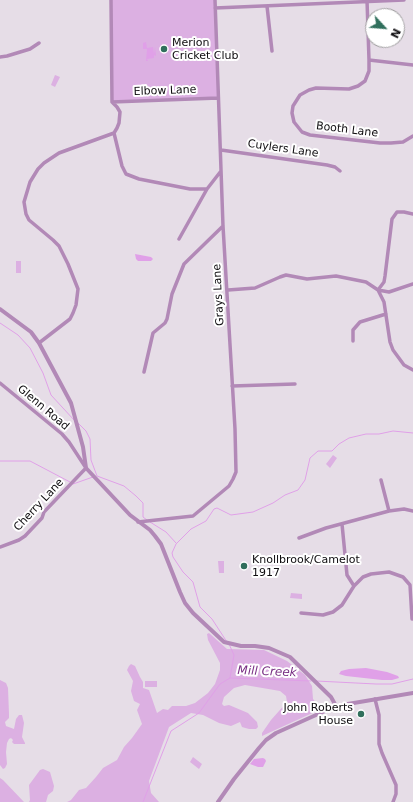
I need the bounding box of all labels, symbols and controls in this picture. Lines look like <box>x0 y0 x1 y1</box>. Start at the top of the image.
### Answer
north arrow <box>365 8 405 48</box>
text: N <box>387 26 403 40</box>
place label: Merion Cricket Club <box>172 36 239 62</box>
marker: Merion Cricket Club <box>159 44 169 54</box>
street label: Elbow Lane <box>133 83 197 99</box>
street label: Booth Lane <box>315 120 379 140</box>
street label: Cuylers Lane <box>247 137 319 161</box>
street label: Grays Lane <box>211 264 227 326</box>
street label: Glenn Road <box>14 383 72 433</box>
street label: Cherry Lane <box>11 476 67 534</box>
place label: Knollbrook/Camelot 1917 <box>252 553 360 579</box>
marker: Knollbrook/Camelot 1917 <box>239 561 249 571</box>
water label: Mill Creek <box>237 664 297 680</box>
place label: John Roberts House <box>283 701 353 727</box>
marker: John Roberts House <box>356 709 366 719</box>

